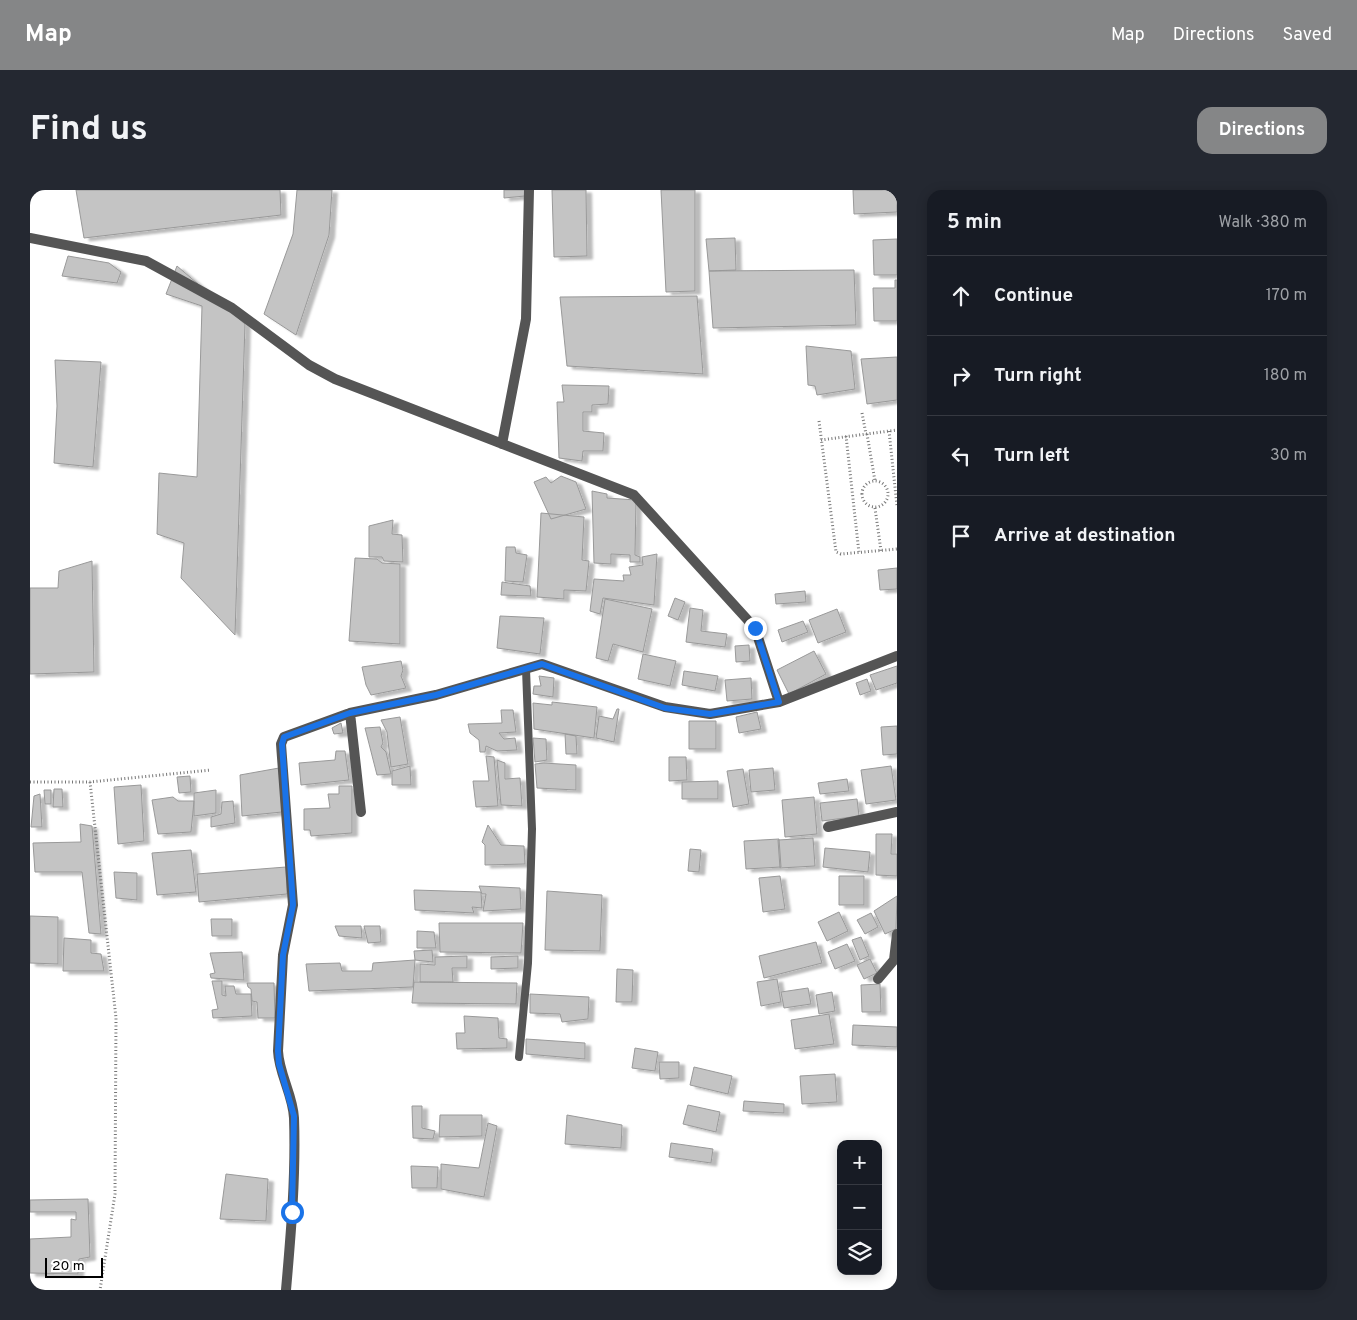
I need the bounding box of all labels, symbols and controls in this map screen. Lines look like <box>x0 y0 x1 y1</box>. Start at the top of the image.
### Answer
text: Map <box>25 20 72 50</box>
text: Map <box>1111 24 1145 47</box>
text: Directions <box>1173 24 1255 47</box>
text: Saved <box>1283 24 1332 47</box>
button: Directions <box>1197 107 1327 154</box>
text: Find us <box>30 108 148 152</box>
text: 5 min <box>947 209 1002 236</box>
text: Walk · 380 m <box>1219 213 1307 233</box>
icon: ahead <box>947 282 975 310</box>
text: Continue <box>994 284 1073 308</box>
text: 170 m <box>1266 286 1307 306</box>
icon: right <box>947 362 975 390</box>
text: Turn right <box>994 364 1082 388</box>
text: 180 m <box>1264 366 1307 386</box>
icon: left <box>947 442 975 470</box>
text: Turn left <box>994 444 1070 468</box>
text: 30 m <box>1270 446 1307 466</box>
icon: arrive <box>947 522 975 550</box>
text: Arrive at destination <box>994 524 1175 548</box>
route end <box>744 617 767 640</box>
map controls <box>837 1140 882 1275</box>
button: + <box>837 1140 882 1185</box>
button: − <box>837 1185 882 1230</box>
route start <box>281 1201 304 1224</box>
button: layers <box>837 1230 882 1275</box>
scale bar <box>45 1255 102 1278</box>
text: 20 m <box>52 1258 85 1275</box>

